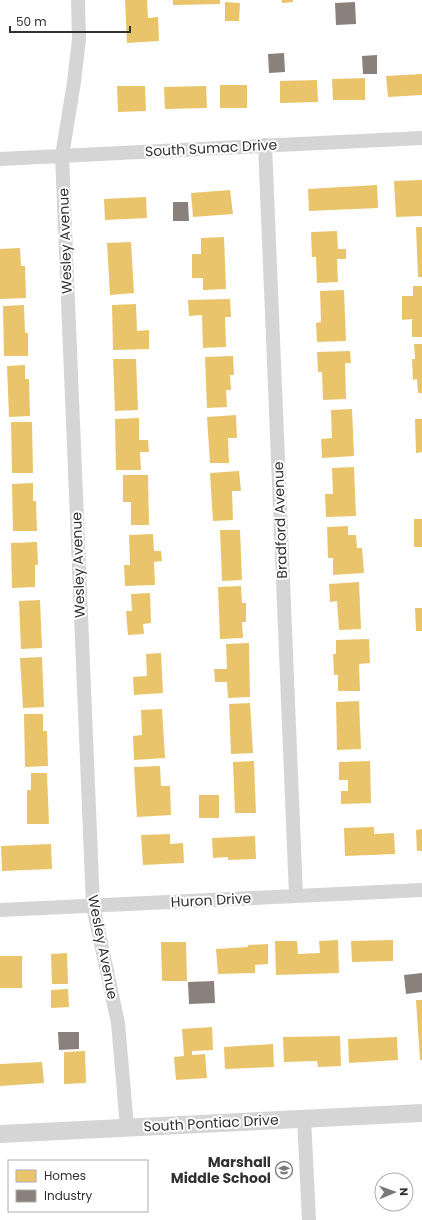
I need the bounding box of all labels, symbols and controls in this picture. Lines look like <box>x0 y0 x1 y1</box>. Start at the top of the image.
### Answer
scale bar <box>10 8 130 34</box>
text: 50 m <box>16 13 47 30</box>
street label: South Sumac Drive <box>144 135 278 161</box>
street label: Wesley Avenue <box>53 187 77 294</box>
street label: Bradford Avenue <box>268 461 292 579</box>
street label: Wesley Avenue <box>66 511 90 618</box>
street label: Huron Drive <box>170 888 252 912</box>
street label: Wesley Avenue <box>83 893 123 1001</box>
street label: South Pontiac Drive <box>143 1109 279 1137</box>
place label: Marshall Middle School <box>171 1152 271 1188</box>
legend <box>8 1160 148 1212</box>
school or university icon: Marshall Middle School <box>274 1160 294 1180</box>
text: Homes <box>44 1167 86 1184</box>
north arrow <box>374 1172 414 1212</box>
text: Industry <box>44 1187 93 1204</box>
text: N <box>396 1187 412 1196</box>

